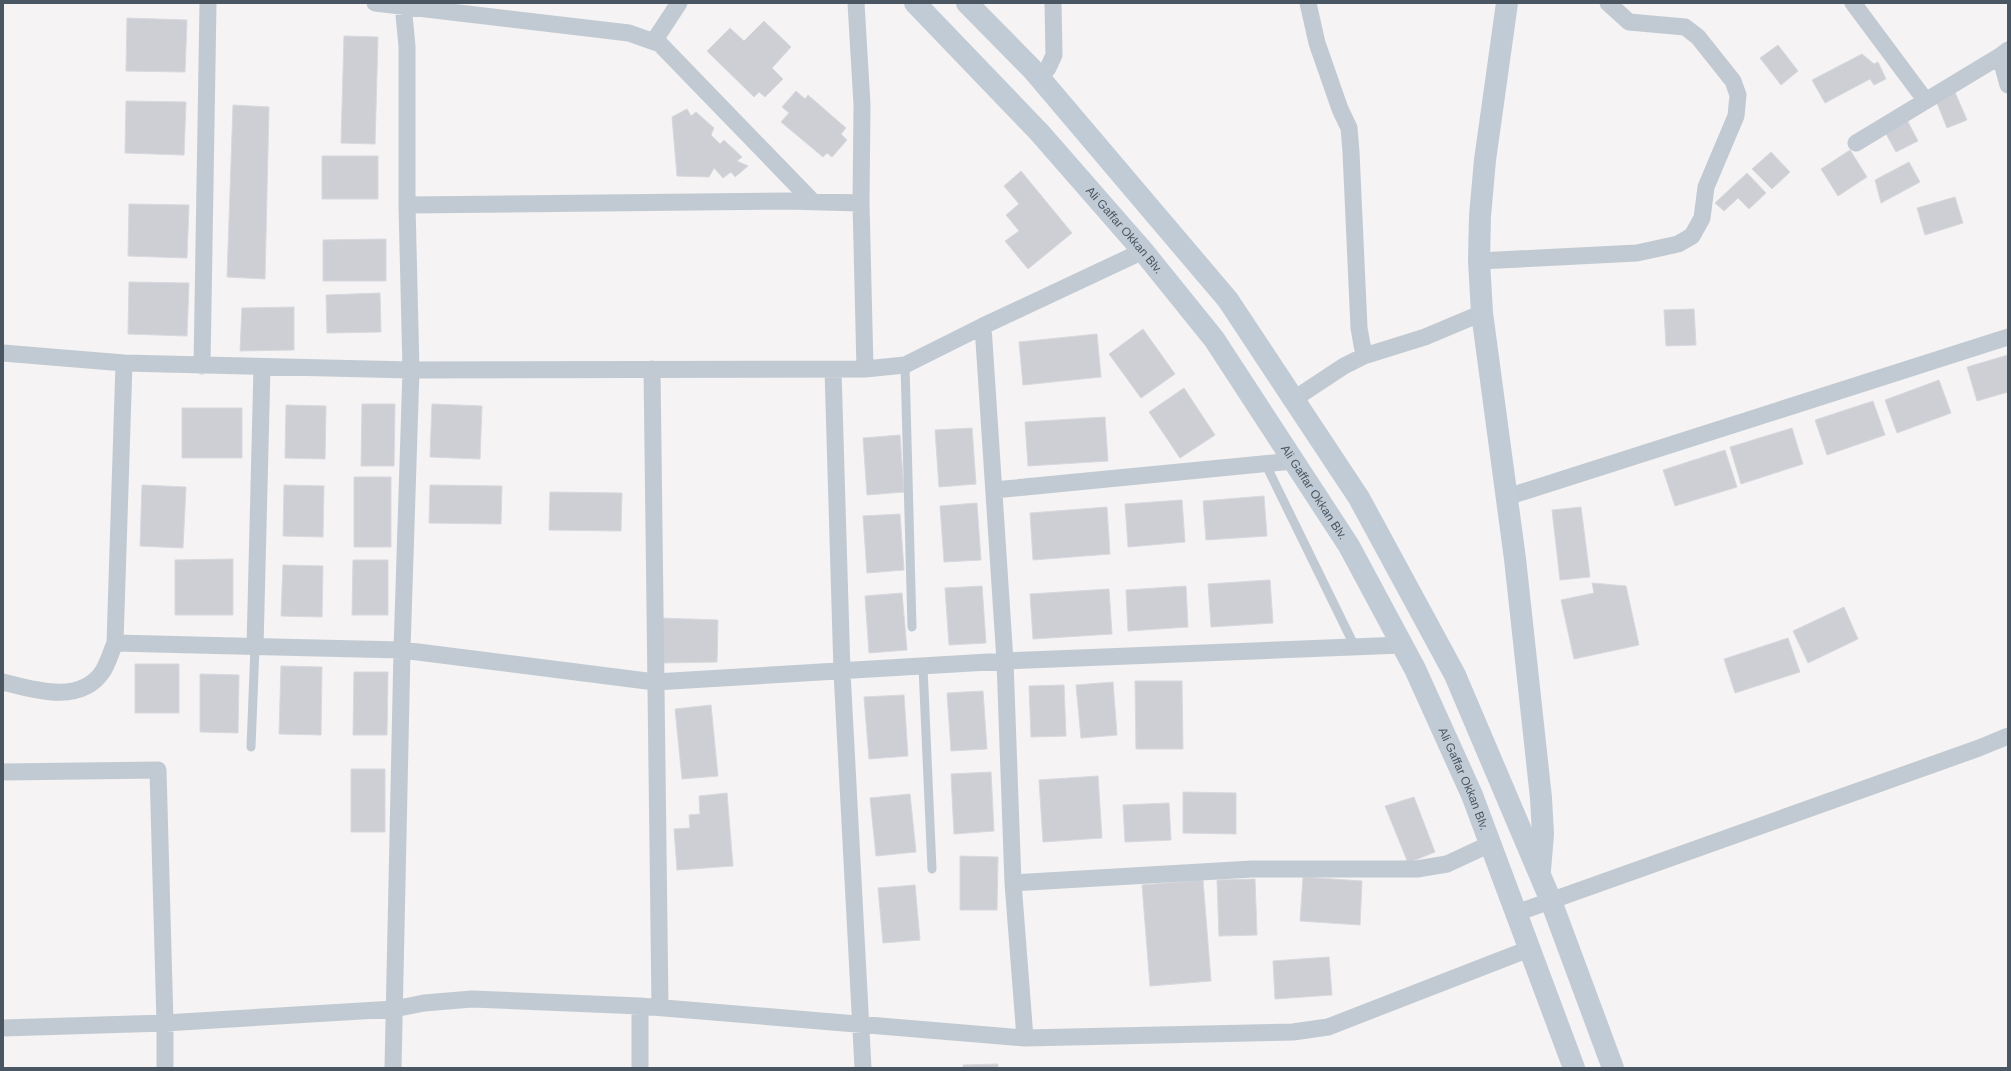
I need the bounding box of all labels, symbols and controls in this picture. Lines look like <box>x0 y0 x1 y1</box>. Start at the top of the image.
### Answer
street label: Ali Gaffar Okkan Blv. <box>1083 184 1166 277</box>
street label: Ali Gaffar Okkan Blv. <box>1278 442 1350 542</box>
street label: Ali Gaffar Okkan Blv. <box>1435 725 1492 832</box>

